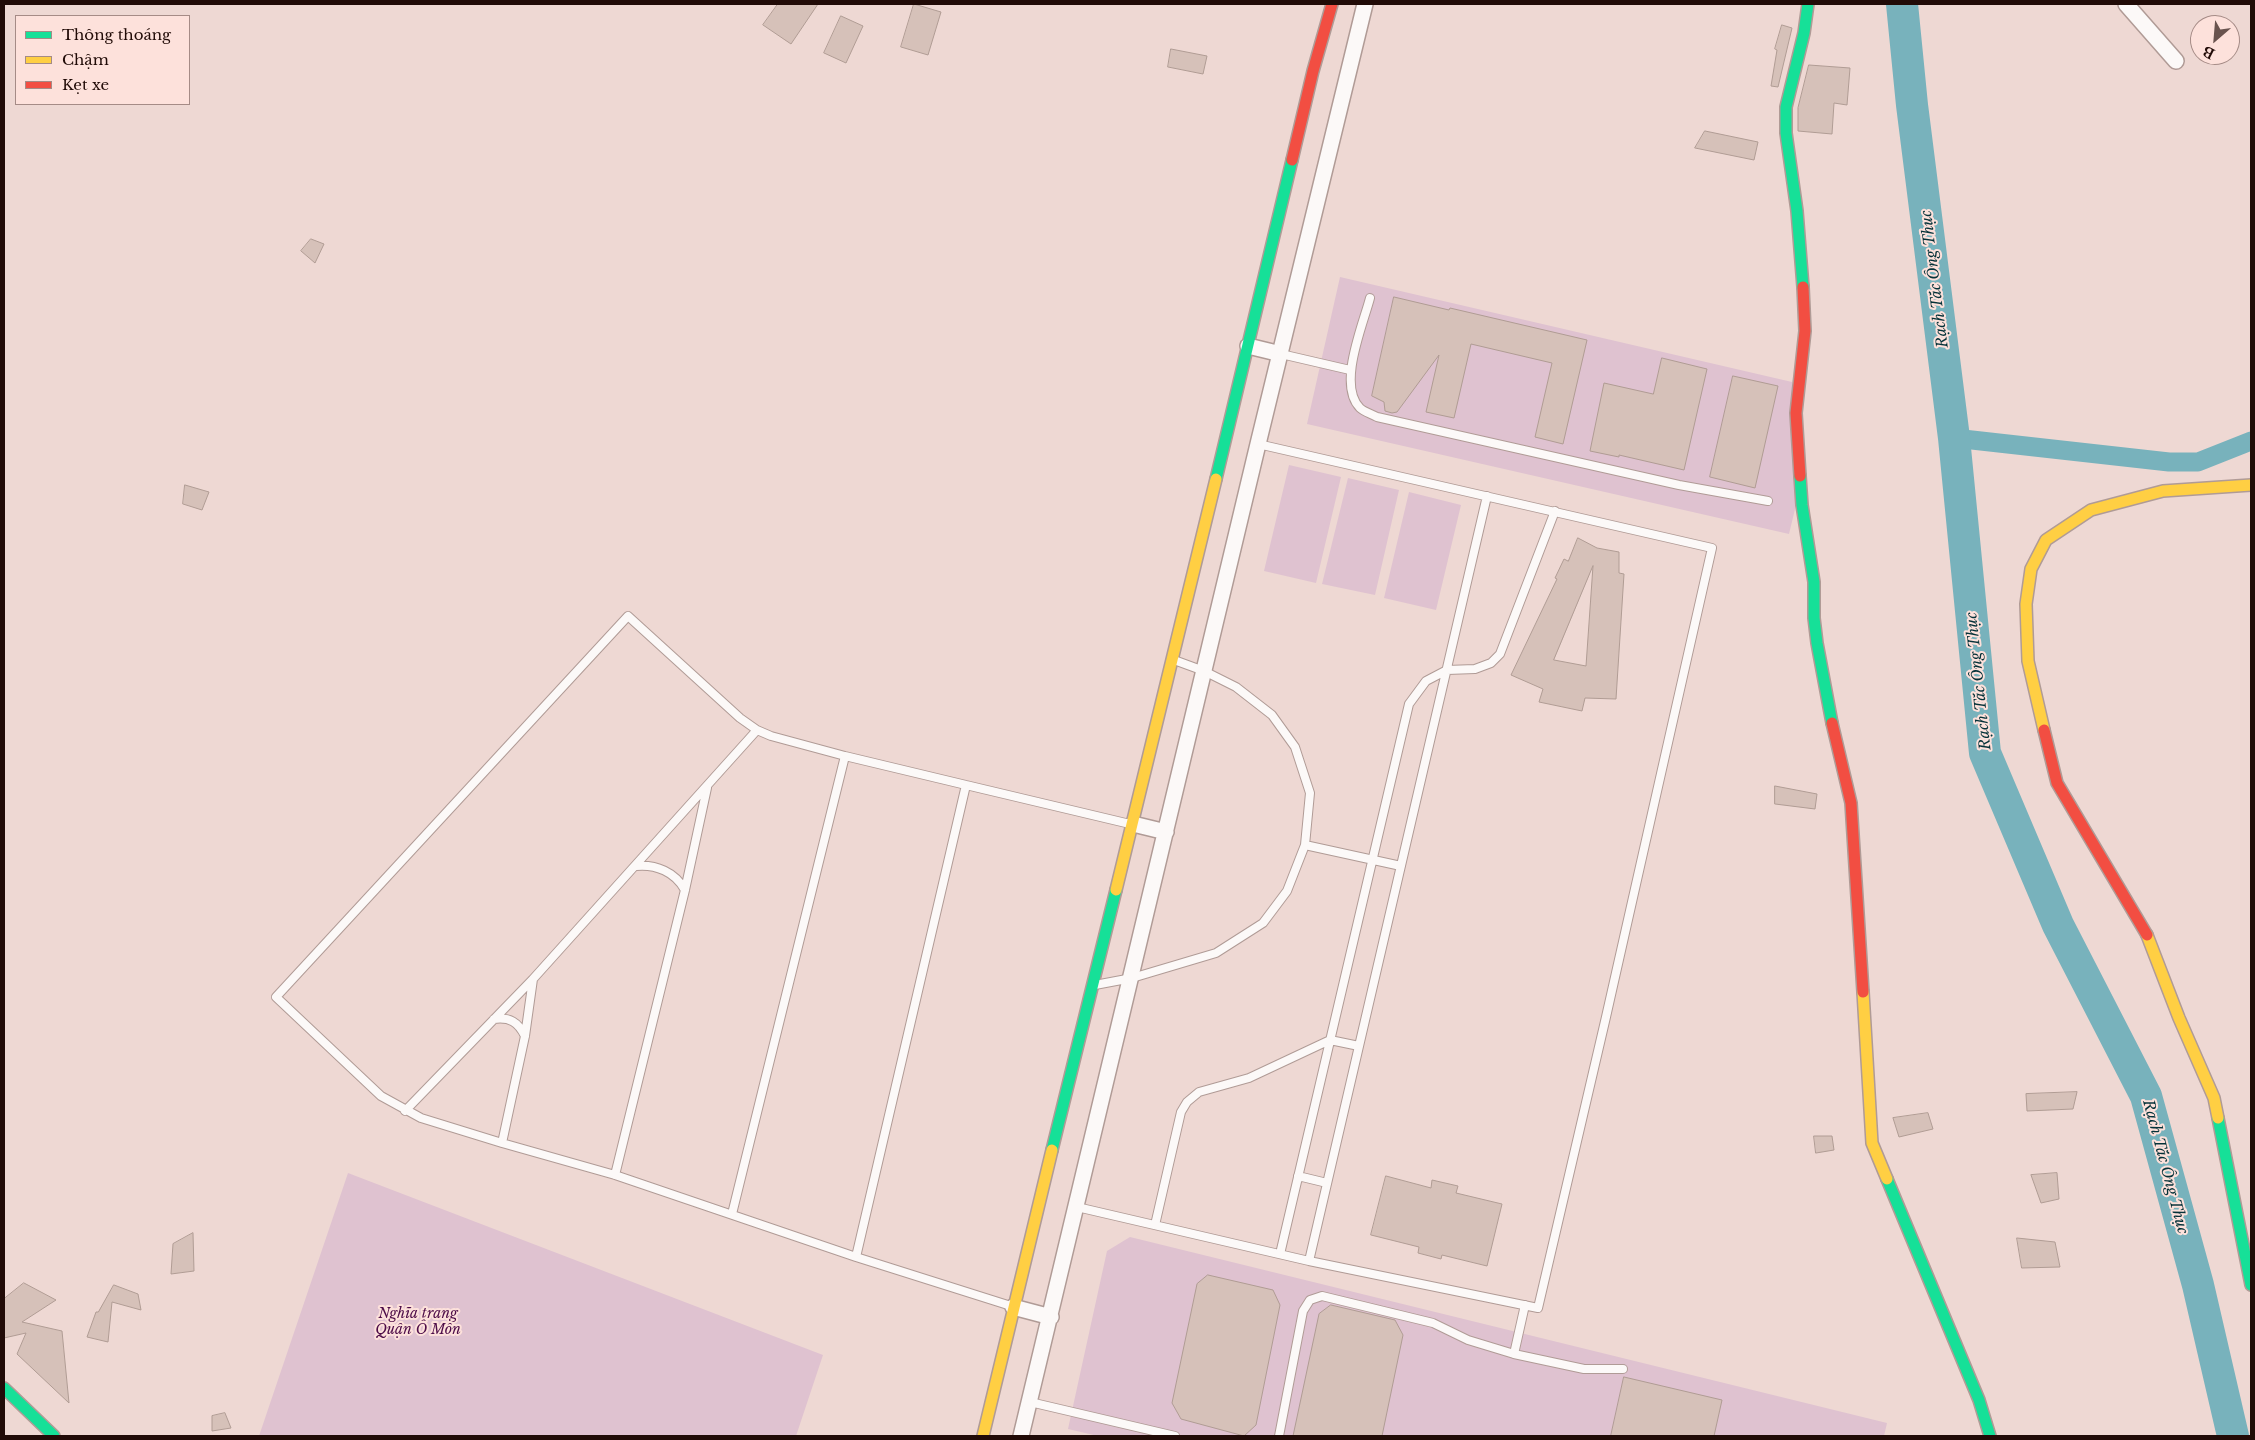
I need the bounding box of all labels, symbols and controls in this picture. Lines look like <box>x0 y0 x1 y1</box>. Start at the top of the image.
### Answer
legend <box>15 15 190 105</box>
north arrow <box>2190 15 2240 65</box>
text: Thông thoáng <box>62 25 171 44</box>
text: B <box>2200 42 2218 63</box>
text: Chậm <box>62 50 109 69</box>
text: Kẹt xe <box>62 75 109 94</box>
water label: Rạch Tắc Ông Thục <box>1918 209 1952 349</box>
water label: Rạch Tắc Ông Thục <box>1963 611 1995 751</box>
water label: Rạch Tắc Ông Thục <box>2138 1098 2192 1236</box>
park label: Nghĩa trang Quận Ô Môn <box>375 1306 461 1338</box>

